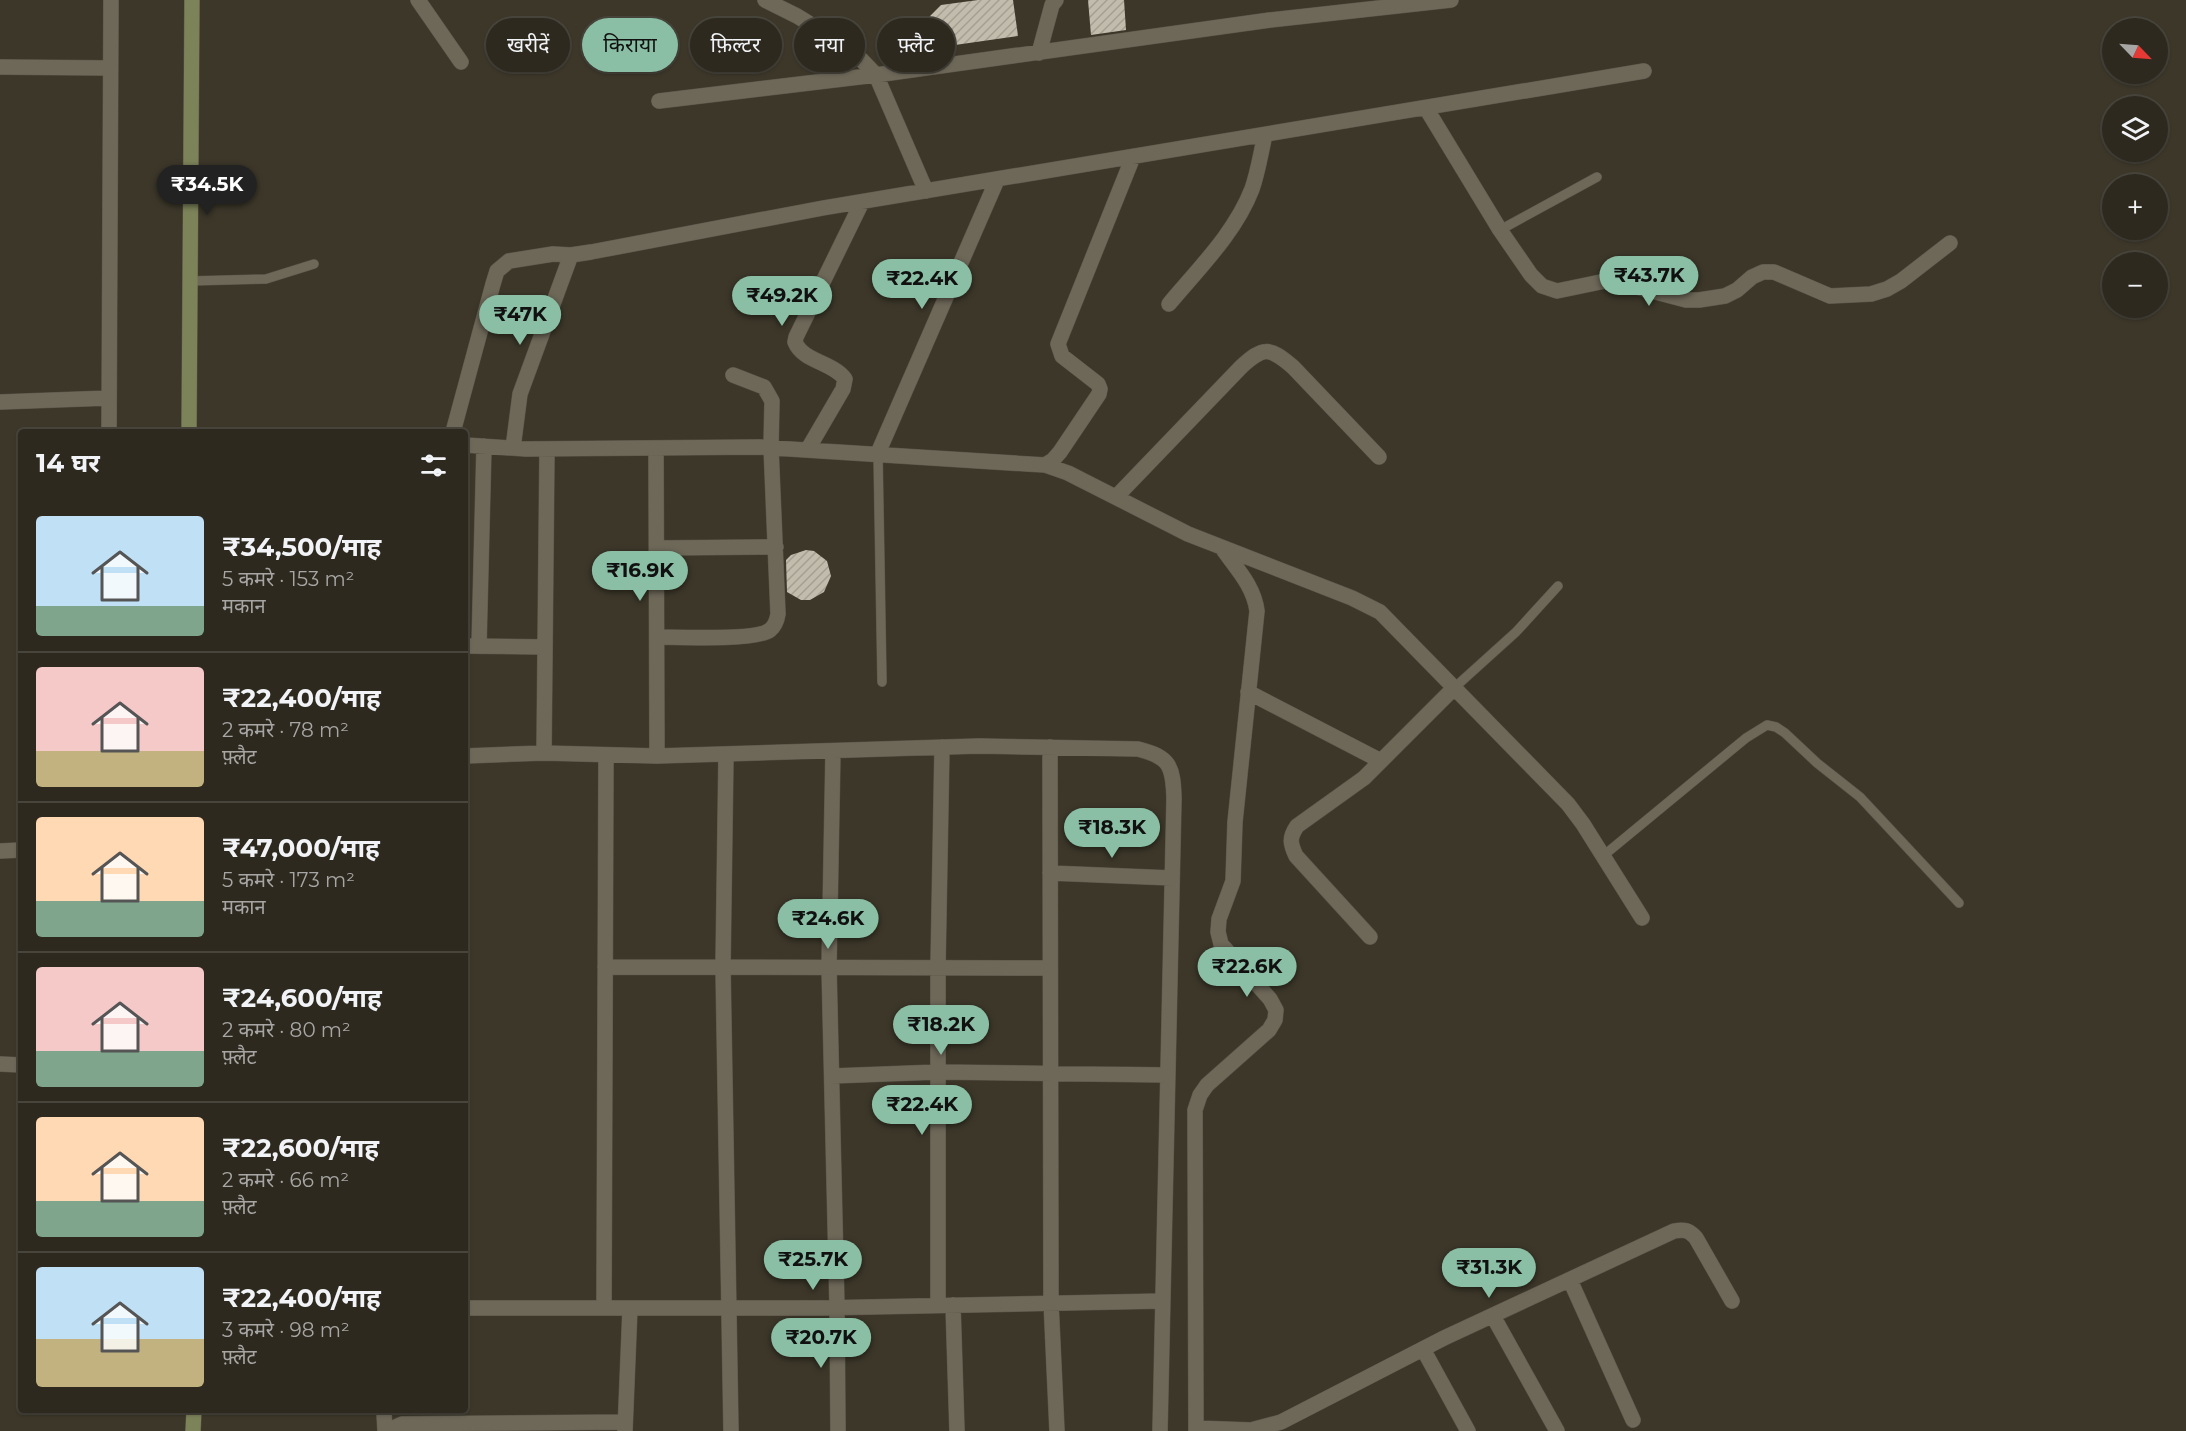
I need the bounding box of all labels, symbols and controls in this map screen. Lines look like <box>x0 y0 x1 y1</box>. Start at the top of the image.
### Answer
chip: खरीदें <box>486 18 570 72</box>
chip: किराया <box>582 18 678 72</box>
chip: फ़िल्टर <box>690 18 782 72</box>
chip: नया <box>794 18 865 72</box>
chip: फ़्लैट <box>877 18 955 72</box>
north arrow <box>2102 18 2168 84</box>
map controls <box>2102 18 2168 318</box>
button: layers <box>2102 96 2168 162</box>
pin: ₹34.5K <box>158 165 256 216</box>
text: ₹34.5K <box>171 172 243 196</box>
button: + <box>2102 174 2168 240</box>
button: − <box>2102 252 2168 318</box>
pin: ₹43.7K <box>1600 256 1698 307</box>
pin: ₹22.4K <box>873 259 971 310</box>
text: ₹43.7K <box>1613 263 1685 287</box>
text: ₹22.4K <box>886 266 958 290</box>
pin: ₹49.2K <box>733 276 831 327</box>
text: ₹49.2K <box>746 283 818 307</box>
pin: ₹47K <box>484 295 556 346</box>
text: ₹47K <box>493 302 547 326</box>
text: 14 घर <box>36 447 100 479</box>
icon: filters <box>417 449 450 482</box>
text: ₹34,500/माह <box>222 531 381 563</box>
icon: home <box>84 540 156 612</box>
pin: ₹16.9K <box>591 551 689 602</box>
text: ₹16.9K <box>606 558 674 582</box>
text: 5 कमरे · 153 m² <box>222 567 354 591</box>
text: मकान <box>222 594 266 618</box>
text: ₹22,400/माह <box>222 682 381 714</box>
icon: home <box>84 691 156 763</box>
text: 2 कमरे · 78 m² <box>222 718 349 742</box>
text: फ़्लैट <box>222 745 257 769</box>
pin: ₹18.3K <box>1063 808 1161 859</box>
text: ₹18.3K <box>1078 815 1146 839</box>
text: ₹47,000/माह <box>222 832 380 864</box>
icon: home <box>84 841 156 913</box>
text: 5 कमरे · 173 m² <box>222 868 355 892</box>
text: मकान <box>222 895 266 919</box>
pin: ₹24.6K <box>779 899 877 950</box>
text: ₹24.6K <box>792 906 864 930</box>
pin: ₹22.6K <box>1198 947 1296 998</box>
text: ₹22.6K <box>1212 954 1282 978</box>
text: ₹24,600/माह <box>222 982 382 1014</box>
icon: home <box>84 991 156 1063</box>
pin: ₹18.2K <box>892 1005 990 1056</box>
text: ₹18.2K <box>907 1012 975 1036</box>
text: 2 कमरे · 80 m² <box>222 1018 351 1042</box>
text: फ़्लैट <box>222 1045 257 1069</box>
pin: ₹22.4K <box>873 1085 971 1136</box>
text: ₹22.4K <box>886 1092 958 1116</box>
text: ₹22,600/माह <box>222 1132 379 1164</box>
icon: home <box>84 1141 156 1213</box>
text: 2 कमरे · 66 m² <box>222 1168 349 1192</box>
text: फ़्लैट <box>222 1195 257 1219</box>
pin: ₹25.7K <box>764 1240 862 1291</box>
text: ₹25.7K <box>778 1247 848 1271</box>
pin: ₹31.3K <box>1440 1248 1538 1299</box>
text: ₹31.3K <box>1456 1255 1522 1279</box>
text: ₹22,400/माह <box>222 1282 381 1314</box>
icon: home <box>84 1291 156 1363</box>
text: 3 कमरे · 98 m² <box>222 1318 350 1342</box>
pin: ₹20.7K <box>772 1318 870 1369</box>
text: ₹20.7K <box>785 1325 857 1349</box>
text: फ़्लैट <box>222 1345 257 1369</box>

